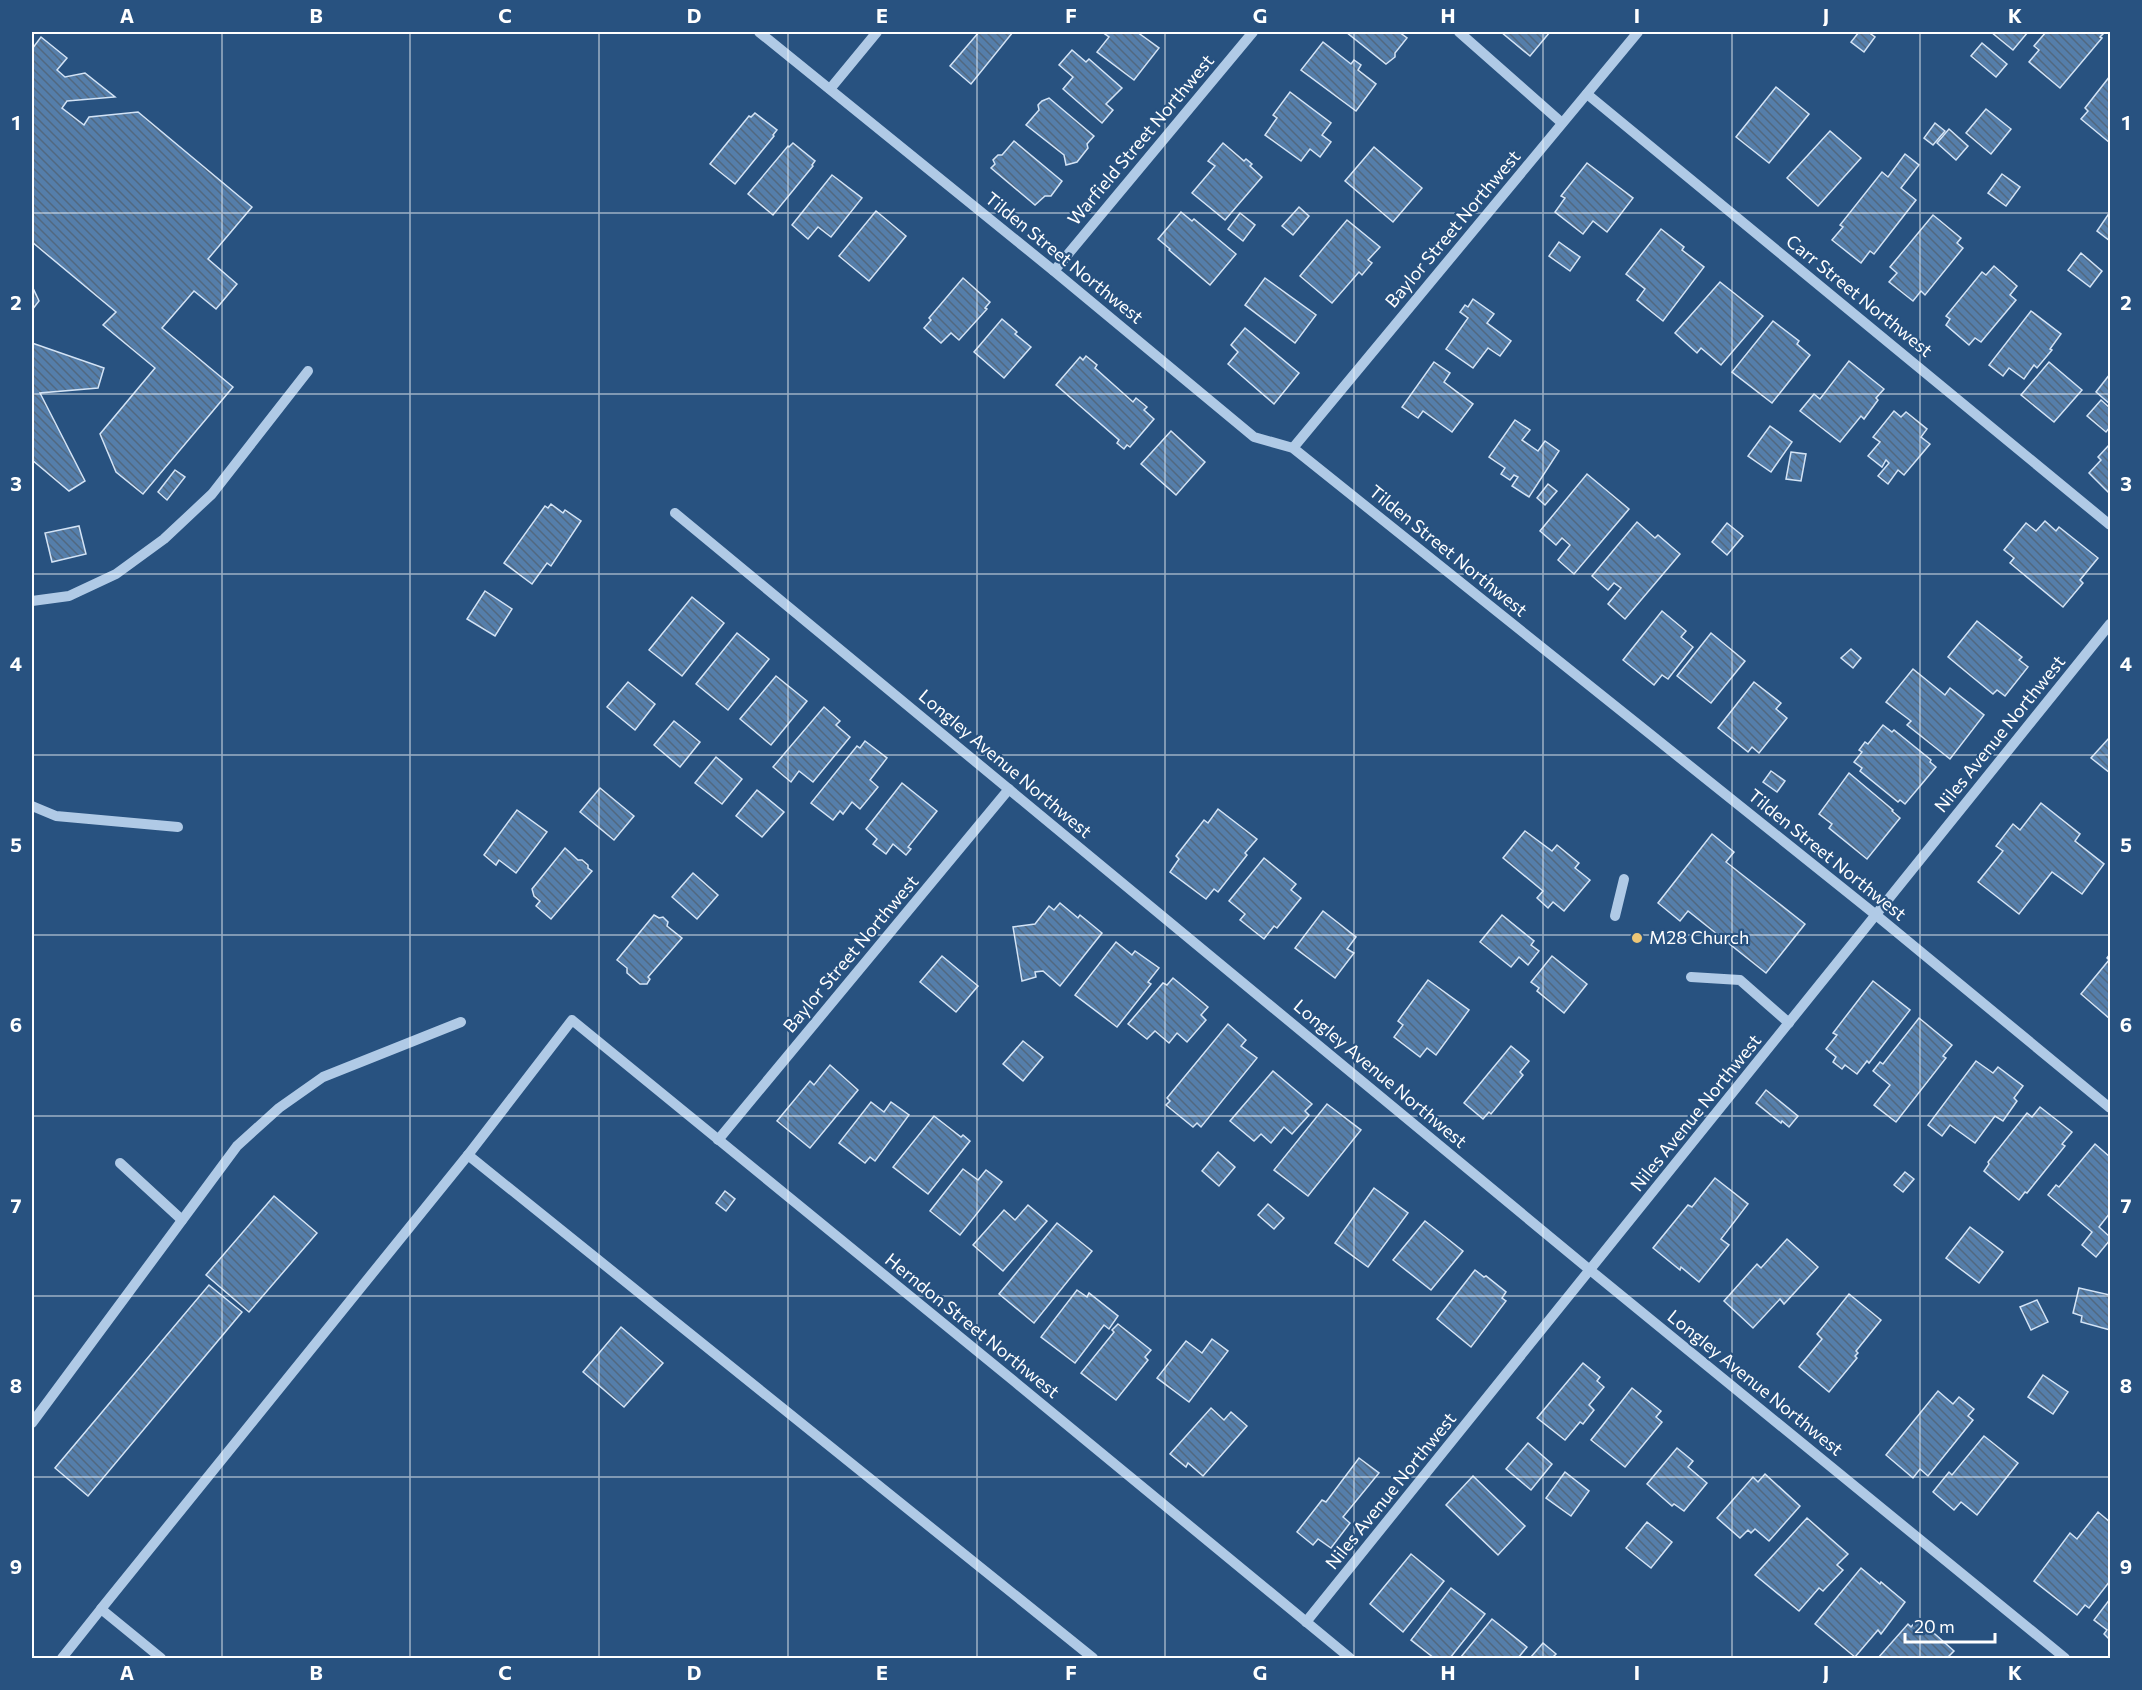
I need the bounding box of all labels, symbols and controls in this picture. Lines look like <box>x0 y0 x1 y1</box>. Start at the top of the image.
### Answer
text: A <box>120 3 134 27</box>
text: B <box>309 3 323 27</box>
text: C <box>498 3 512 27</box>
text: D <box>687 3 701 27</box>
text: E <box>876 3 888 27</box>
text: F <box>1065 3 1077 27</box>
text: G <box>1253 3 1267 27</box>
text: H <box>1441 3 1456 27</box>
text: I <box>1634 3 1640 27</box>
text: J <box>1823 3 1829 27</box>
text: K <box>2008 3 2022 27</box>
street label: Warfield Street Northwest <box>1062 50 1218 229</box>
text: 1 <box>11 110 21 134</box>
text: 1 <box>2121 110 2131 134</box>
street label: Baylor Street Northwest <box>1380 145 1524 311</box>
street label: Tilden Street Northwest <box>981 187 1148 328</box>
street label: Carr Street Northwest <box>1782 229 1937 361</box>
text: 2 <box>10 290 22 314</box>
text: 2 <box>2120 290 2132 314</box>
text: 3 <box>10 471 22 495</box>
text: 3 <box>2120 471 2132 495</box>
street label: Tilden Street Northwest <box>1365 480 1532 621</box>
street label: Niles Avenue Northwest <box>1929 650 2069 816</box>
text: 4 <box>10 651 22 675</box>
text: 4 <box>2120 651 2132 675</box>
street label: Longley Avenue Northwest <box>915 684 1097 842</box>
street label: Tilden Street Northwest <box>1744 784 1911 925</box>
text: 5 <box>10 832 22 856</box>
text: 5 <box>2120 832 2132 856</box>
street label: Baylor Street Northwest <box>778 870 922 1036</box>
place label: M28 Church <box>1649 926 1749 948</box>
marker: M28 Church <box>1630 931 1644 945</box>
street label: Longley Avenue Northwest <box>1290 994 1472 1152</box>
text: 6 <box>10 1012 22 1036</box>
text: 6 <box>2120 1012 2132 1036</box>
street label: Niles Avenue Northwest <box>1625 1029 1765 1195</box>
text: 7 <box>11 1193 22 1217</box>
text: 7 <box>2121 1193 2132 1217</box>
street label: Herndon Street Northwest <box>881 1248 1064 1402</box>
street label: Longley Avenue Northwest <box>1663 1305 1848 1460</box>
text: 8 <box>10 1373 22 1397</box>
text: 8 <box>2120 1373 2132 1397</box>
street label: Niles Avenue Northwest <box>1320 1407 1460 1573</box>
text: 9 <box>10 1554 22 1578</box>
text: 9 <box>2120 1554 2132 1578</box>
scale bar <box>1905 1606 1995 1644</box>
text: 20 m <box>1914 1615 1955 1637</box>
text: A <box>120 1660 134 1684</box>
text: B <box>309 1660 323 1684</box>
text: C <box>498 1660 512 1684</box>
text: D <box>687 1660 701 1684</box>
text: E <box>876 1660 888 1684</box>
text: F <box>1065 1660 1077 1684</box>
text: G <box>1253 1660 1267 1684</box>
text: H <box>1441 1660 1456 1684</box>
text: I <box>1634 1660 1640 1684</box>
text: J <box>1823 1660 1829 1684</box>
text: K <box>2008 1660 2022 1684</box>

